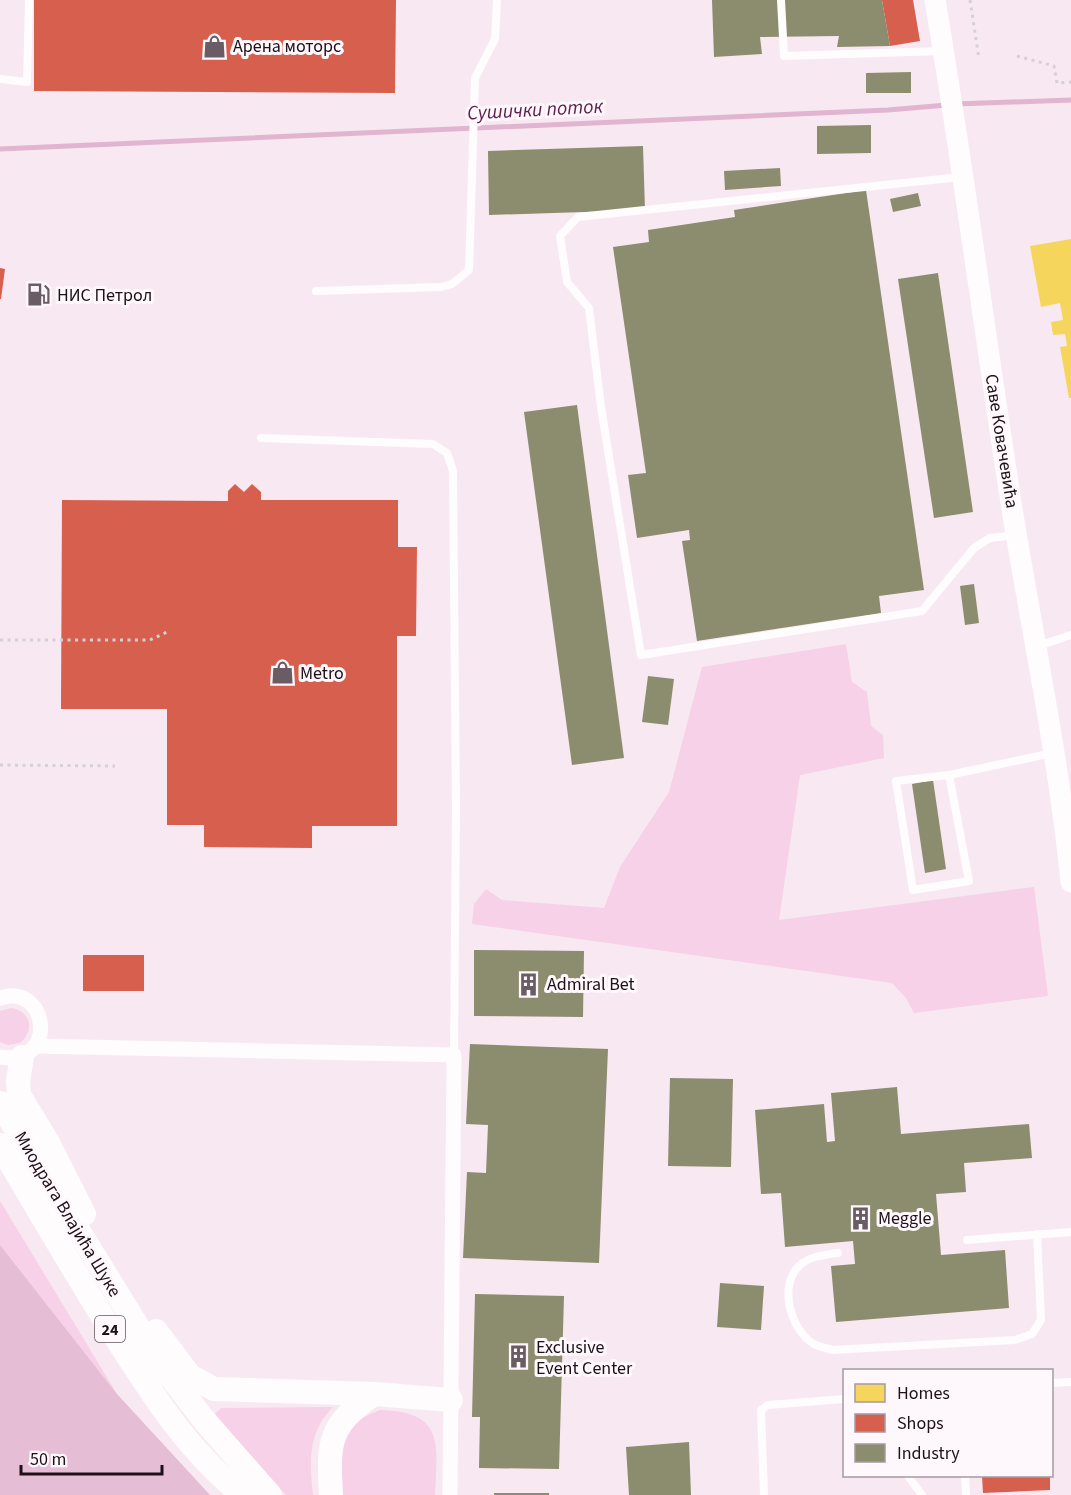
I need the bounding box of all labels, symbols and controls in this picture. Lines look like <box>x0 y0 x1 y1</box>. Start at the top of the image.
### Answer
shop icon: Арена моторс <box>202 33 228 59</box>
place label: Арена моторс <box>233 34 341 59</box>
water label: Сушички поток <box>466 92 604 128</box>
fuel station icon: НИС Петрол <box>26 282 52 308</box>
place label: НИС Петрол <box>57 283 152 308</box>
street label: Саве Ковачевића <box>979 372 1024 510</box>
shop icon: Metro <box>269 660 295 686</box>
place label: Metro <box>300 661 344 686</box>
building icon: Admiral Bet <box>516 971 542 997</box>
place label: Admiral Bet <box>547 972 635 997</box>
street label: Миодрага Влајића Шуке <box>8 1127 127 1302</box>
building icon: Meggle <box>847 1205 873 1231</box>
place label: Meggle <box>878 1206 932 1231</box>
road number: 24 <box>95 1316 125 1342</box>
place label: Exclusive Event Center <box>536 1335 633 1381</box>
building icon: Exclusive Event Center <box>505 1344 531 1370</box>
legend <box>843 1369 1053 1477</box>
text: Homes <box>897 1381 950 1406</box>
text: Shops <box>897 1411 944 1436</box>
scale bar <box>21 1438 162 1476</box>
text: Industry <box>897 1441 960 1466</box>
text: 50 m <box>30 1447 66 1472</box>

